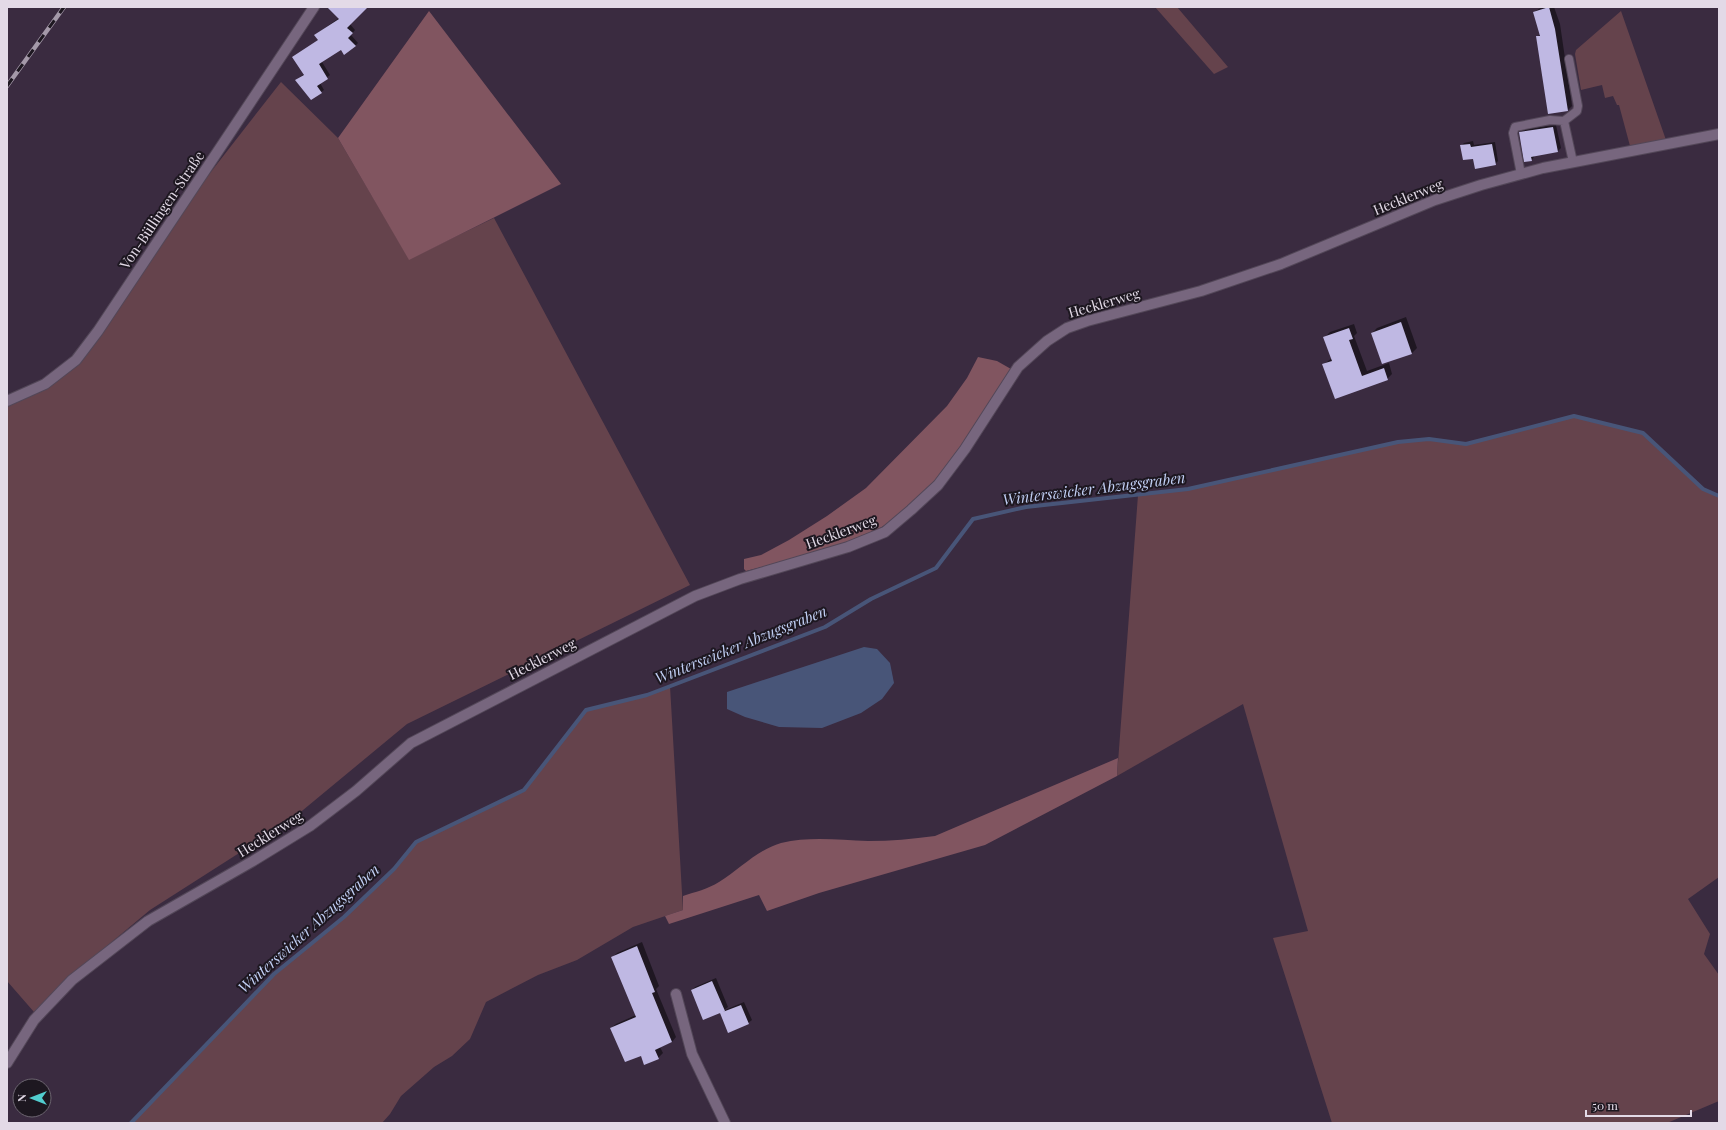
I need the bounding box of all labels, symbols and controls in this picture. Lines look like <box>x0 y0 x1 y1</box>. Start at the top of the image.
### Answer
street label: Von-Büllingen-Straße <box>114 147 208 273</box>
street label: Hecklerweg <box>1370 174 1446 219</box>
street label: Hecklerweg <box>1066 283 1143 322</box>
water label: Winterswicker Abzugsgraben <box>1001 467 1186 509</box>
street label: Hecklerweg <box>803 510 879 553</box>
water label: Winterswicker Abzugsgraben <box>652 600 830 688</box>
street label: Hecklerweg <box>505 633 580 684</box>
street label: Hecklerweg <box>233 806 307 861</box>
water label: Winterswicker Abzugsgraben <box>233 859 383 997</box>
north arrow <box>12 1078 52 1118</box>
scale bar <box>1586 1092 1691 1118</box>
text: N <box>14 1094 29 1102</box>
text: 50 m <box>1592 1097 1618 1113</box>

